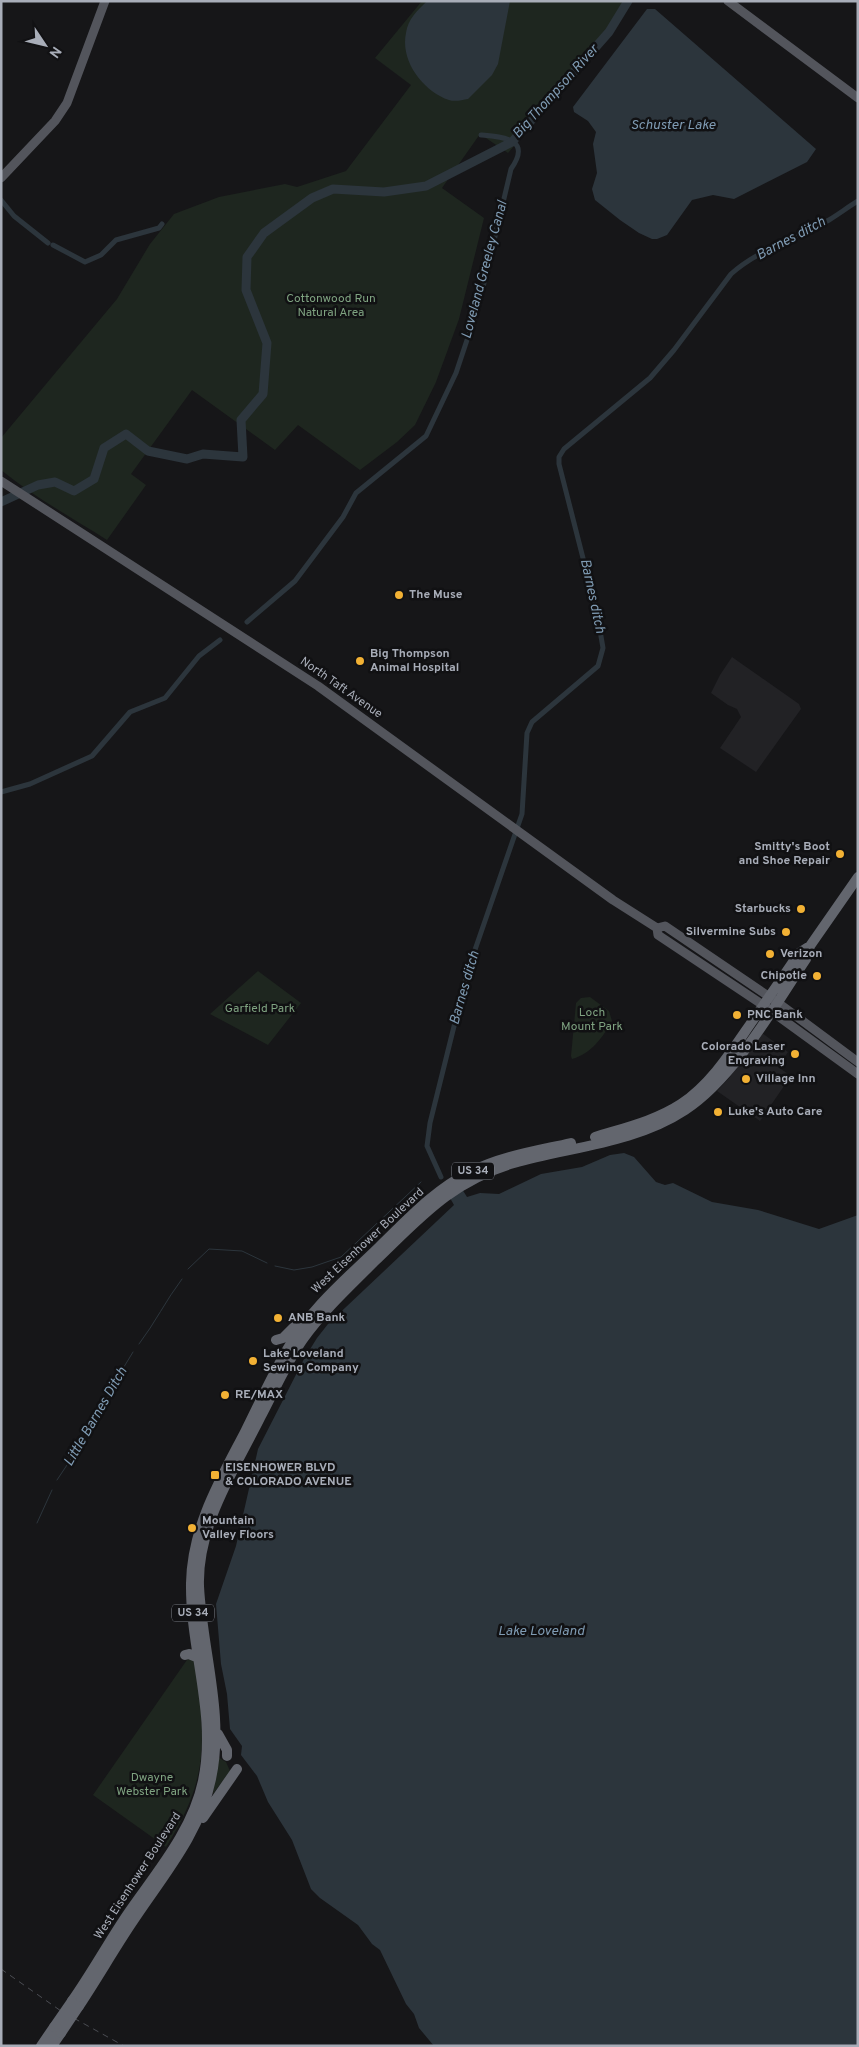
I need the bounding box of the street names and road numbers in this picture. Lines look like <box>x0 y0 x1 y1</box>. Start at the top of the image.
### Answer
street label: North Taft Avenue <box>297 654 385 722</box>
road number: US 34 <box>452 1162 494 1180</box>
street label: West Eisenhower Boulevard <box>308 1185 428 1297</box>
road number: US 34 <box>172 1605 214 1622</box>
street label: West Eisenhower Boulevard <box>91 1809 185 1943</box>

